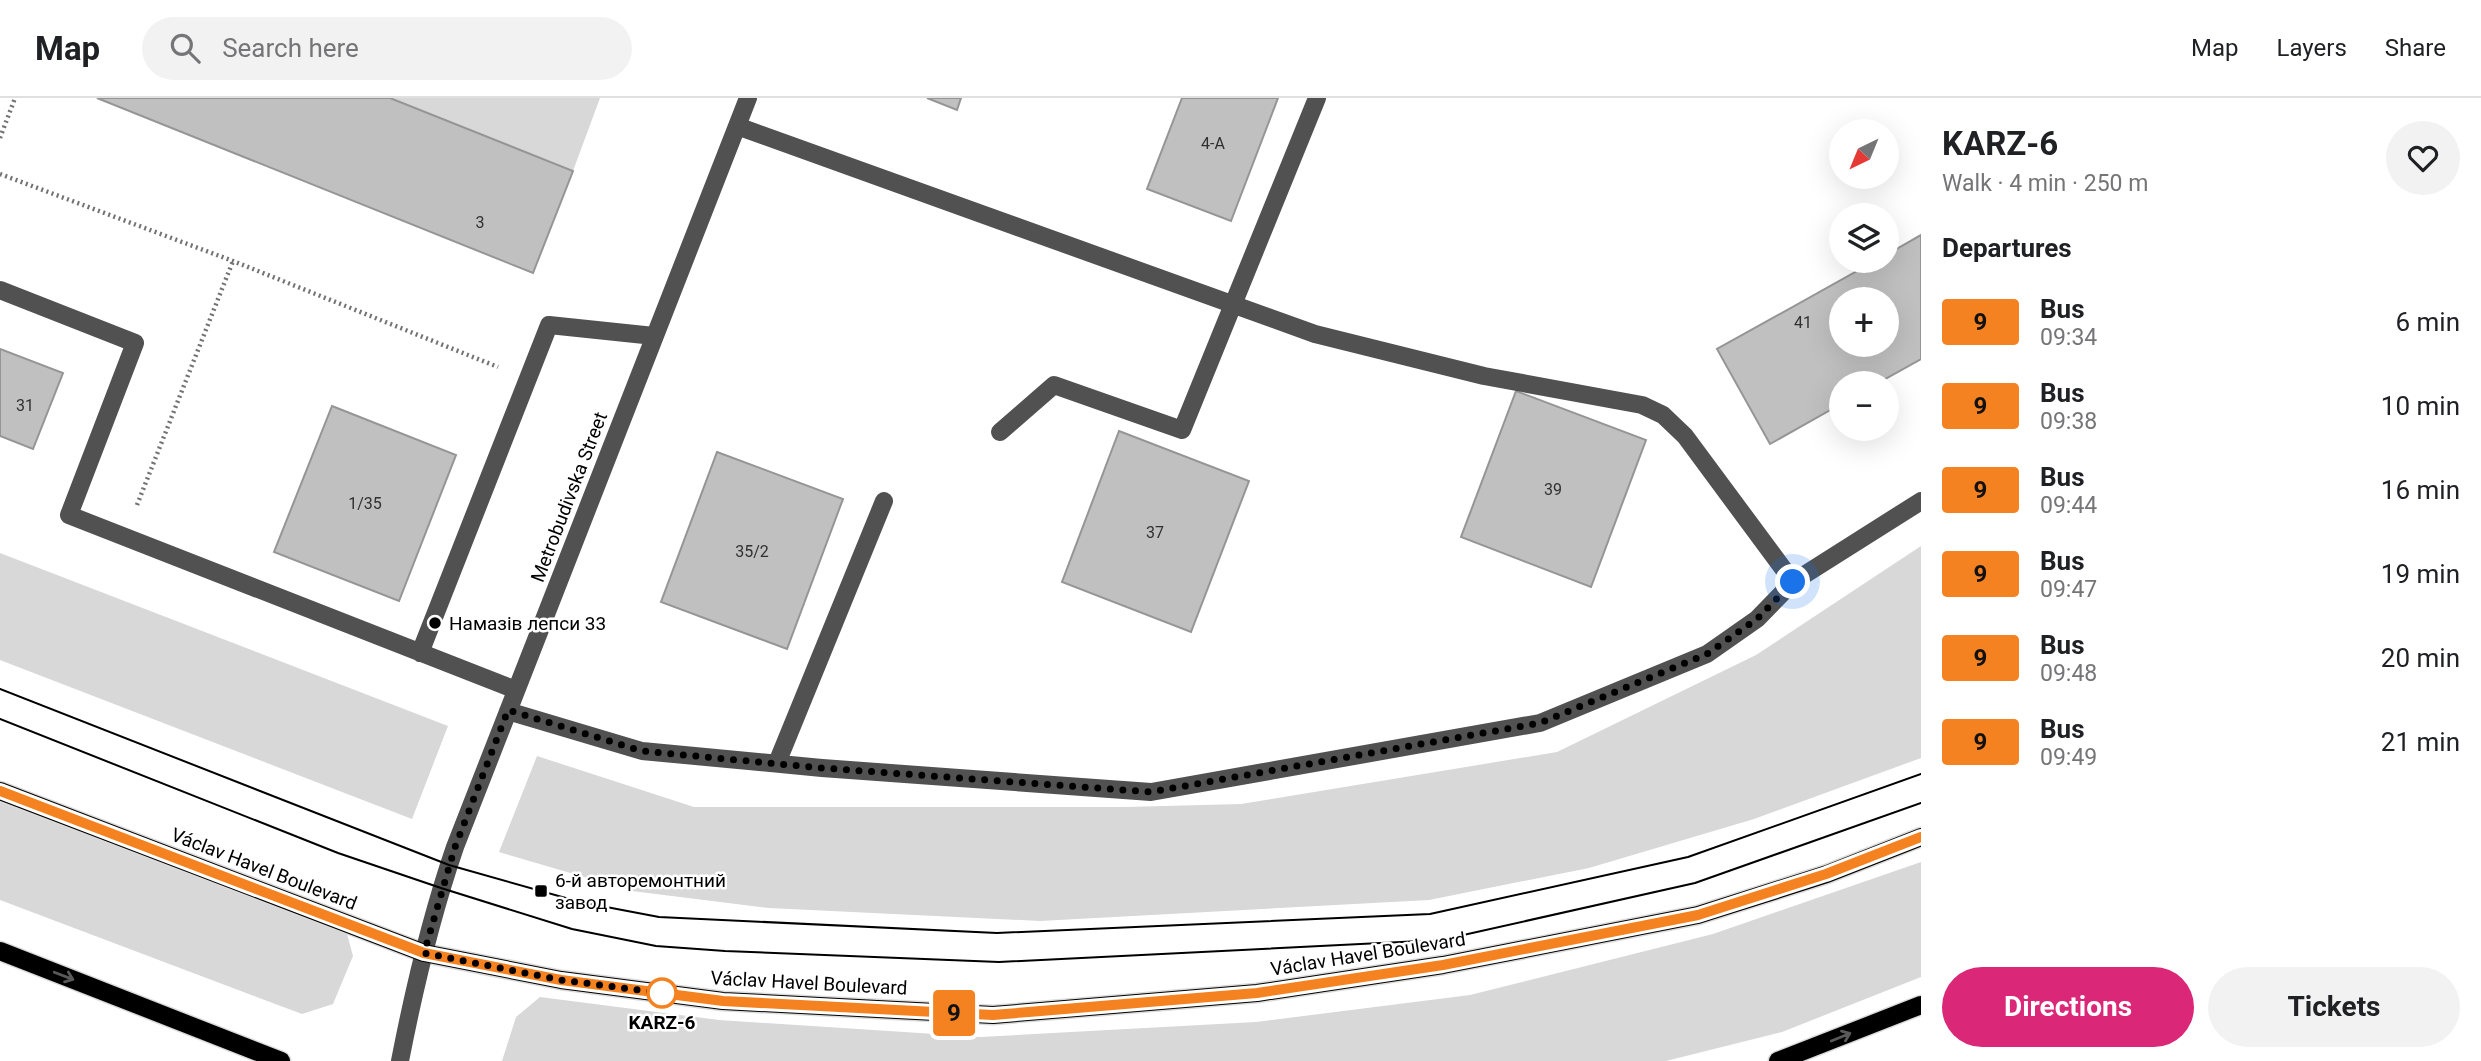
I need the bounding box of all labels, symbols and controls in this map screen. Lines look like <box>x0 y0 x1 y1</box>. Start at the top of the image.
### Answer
search box <box>142 17 632 80</box>
text: Map <box>35 29 100 68</box>
icon: search <box>166 29 204 67</box>
text: Search here <box>222 33 359 63</box>
text: Map <box>2191 34 2239 62</box>
text: Layers <box>2277 34 2347 62</box>
text: Share <box>2385 34 2446 62</box>
north arrow <box>1829 119 1899 189</box>
map controls <box>1829 119 1899 441</box>
button: heart <box>2386 121 2460 195</box>
text: KARZ-6 <box>1942 124 2058 163</box>
house number: 4-А <box>1201 134 1225 153</box>
text: Walk · 4 min · 250 m <box>1942 170 2148 197</box>
button: layers <box>1829 203 1899 273</box>
house number: 3 <box>476 213 485 232</box>
text: Departures <box>1942 233 2072 263</box>
button: + <box>1829 287 1899 357</box>
text: Bus <box>2040 294 2085 324</box>
text: 6 min <box>2395 307 2460 337</box>
text: 9 <box>1974 308 1987 336</box>
house number: 41 <box>1794 313 1812 332</box>
text: 09:34 <box>2040 324 2097 351</box>
button: − <box>1829 371 1899 441</box>
text: Bus <box>2040 378 2085 408</box>
text: 10 min <box>2381 391 2460 421</box>
text: 9 <box>1974 392 1987 420</box>
house number: 31 <box>16 396 34 415</box>
text: 09:38 <box>2040 408 2097 435</box>
street label: Metrobudivska Street <box>526 409 612 585</box>
text: Bus <box>2040 462 2085 492</box>
text: 16 min <box>2381 475 2460 505</box>
text: 9 <box>1974 476 1987 504</box>
house number: 39 <box>1544 480 1562 499</box>
text: 09:44 <box>2040 492 2097 519</box>
house number: 1/35 <box>348 494 382 513</box>
house number: 37 <box>1146 523 1164 542</box>
house number: 35/2 <box>735 542 769 561</box>
text: Bus <box>2040 546 2085 576</box>
text: 19 min <box>2381 559 2460 589</box>
text: 9 <box>1974 560 1987 588</box>
your location <box>1775 564 1810 599</box>
text: 09:47 <box>2040 576 2097 603</box>
place label: Намазів лепси 33 <box>449 612 606 635</box>
marker: Намазів лепси 33 <box>427 615 443 631</box>
text: Bus <box>2040 630 2085 660</box>
text: 20 min <box>2381 643 2460 673</box>
text: 9 <box>1974 644 1987 672</box>
text: 09:48 <box>2040 660 2097 687</box>
text: Bus <box>2040 714 2085 744</box>
text: 21 min <box>2381 727 2460 757</box>
text: 9 <box>1974 728 1987 756</box>
text: 09:49 <box>2040 744 2097 771</box>
street label: Václav Havel Boulevard <box>168 823 360 915</box>
place label: 6-й авторемонтний завод <box>555 869 726 914</box>
marker: 6-й авторемонтний завод <box>533 883 549 899</box>
street label: Václav Havel Boulevard <box>1269 927 1467 981</box>
street label: Václav Havel Boulevard <box>710 966 908 1000</box>
button: Directions <box>1942 967 2194 1047</box>
button: Tickets <box>2208 967 2460 1047</box>
one-way arrow <box>52 970 74 983</box>
marker: KARZ-6 <box>647 978 677 1008</box>
line badge: 9 <box>931 990 977 1036</box>
text: 9 <box>947 999 961 1027</box>
place label: KARZ-6 <box>629 1011 696 1034</box>
one-way arrow <box>1830 1029 1852 1042</box>

